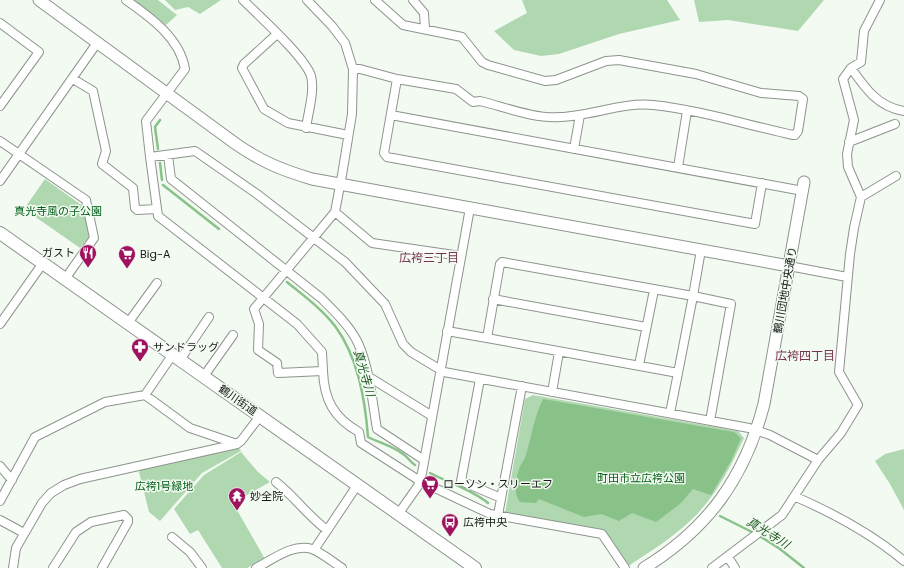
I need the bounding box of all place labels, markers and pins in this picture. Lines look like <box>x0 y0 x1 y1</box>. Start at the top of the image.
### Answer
restaurant icon: ガスト <box>78 243 98 268</box>
supermarket icon: Big-A <box>117 244 137 269</box>
place label: ガスト <box>42 245 75 261</box>
place label: Big-A <box>140 246 171 262</box>
pharmacy icon: サンドラッグ <box>130 337 150 362</box>
place label: サンドラッグ <box>153 339 219 355</box>
supermarket icon: ローソン・スリーエフ <box>420 474 440 499</box>
place label: ローソン・スリーエフ <box>443 476 553 492</box>
temple icon: 妙全院 <box>227 486 247 511</box>
place label: 妙全院 <box>250 488 283 504</box>
bus stop icon: 広袴中央 <box>440 512 460 537</box>
place label: 広袴中央 <box>463 514 508 530</box>

